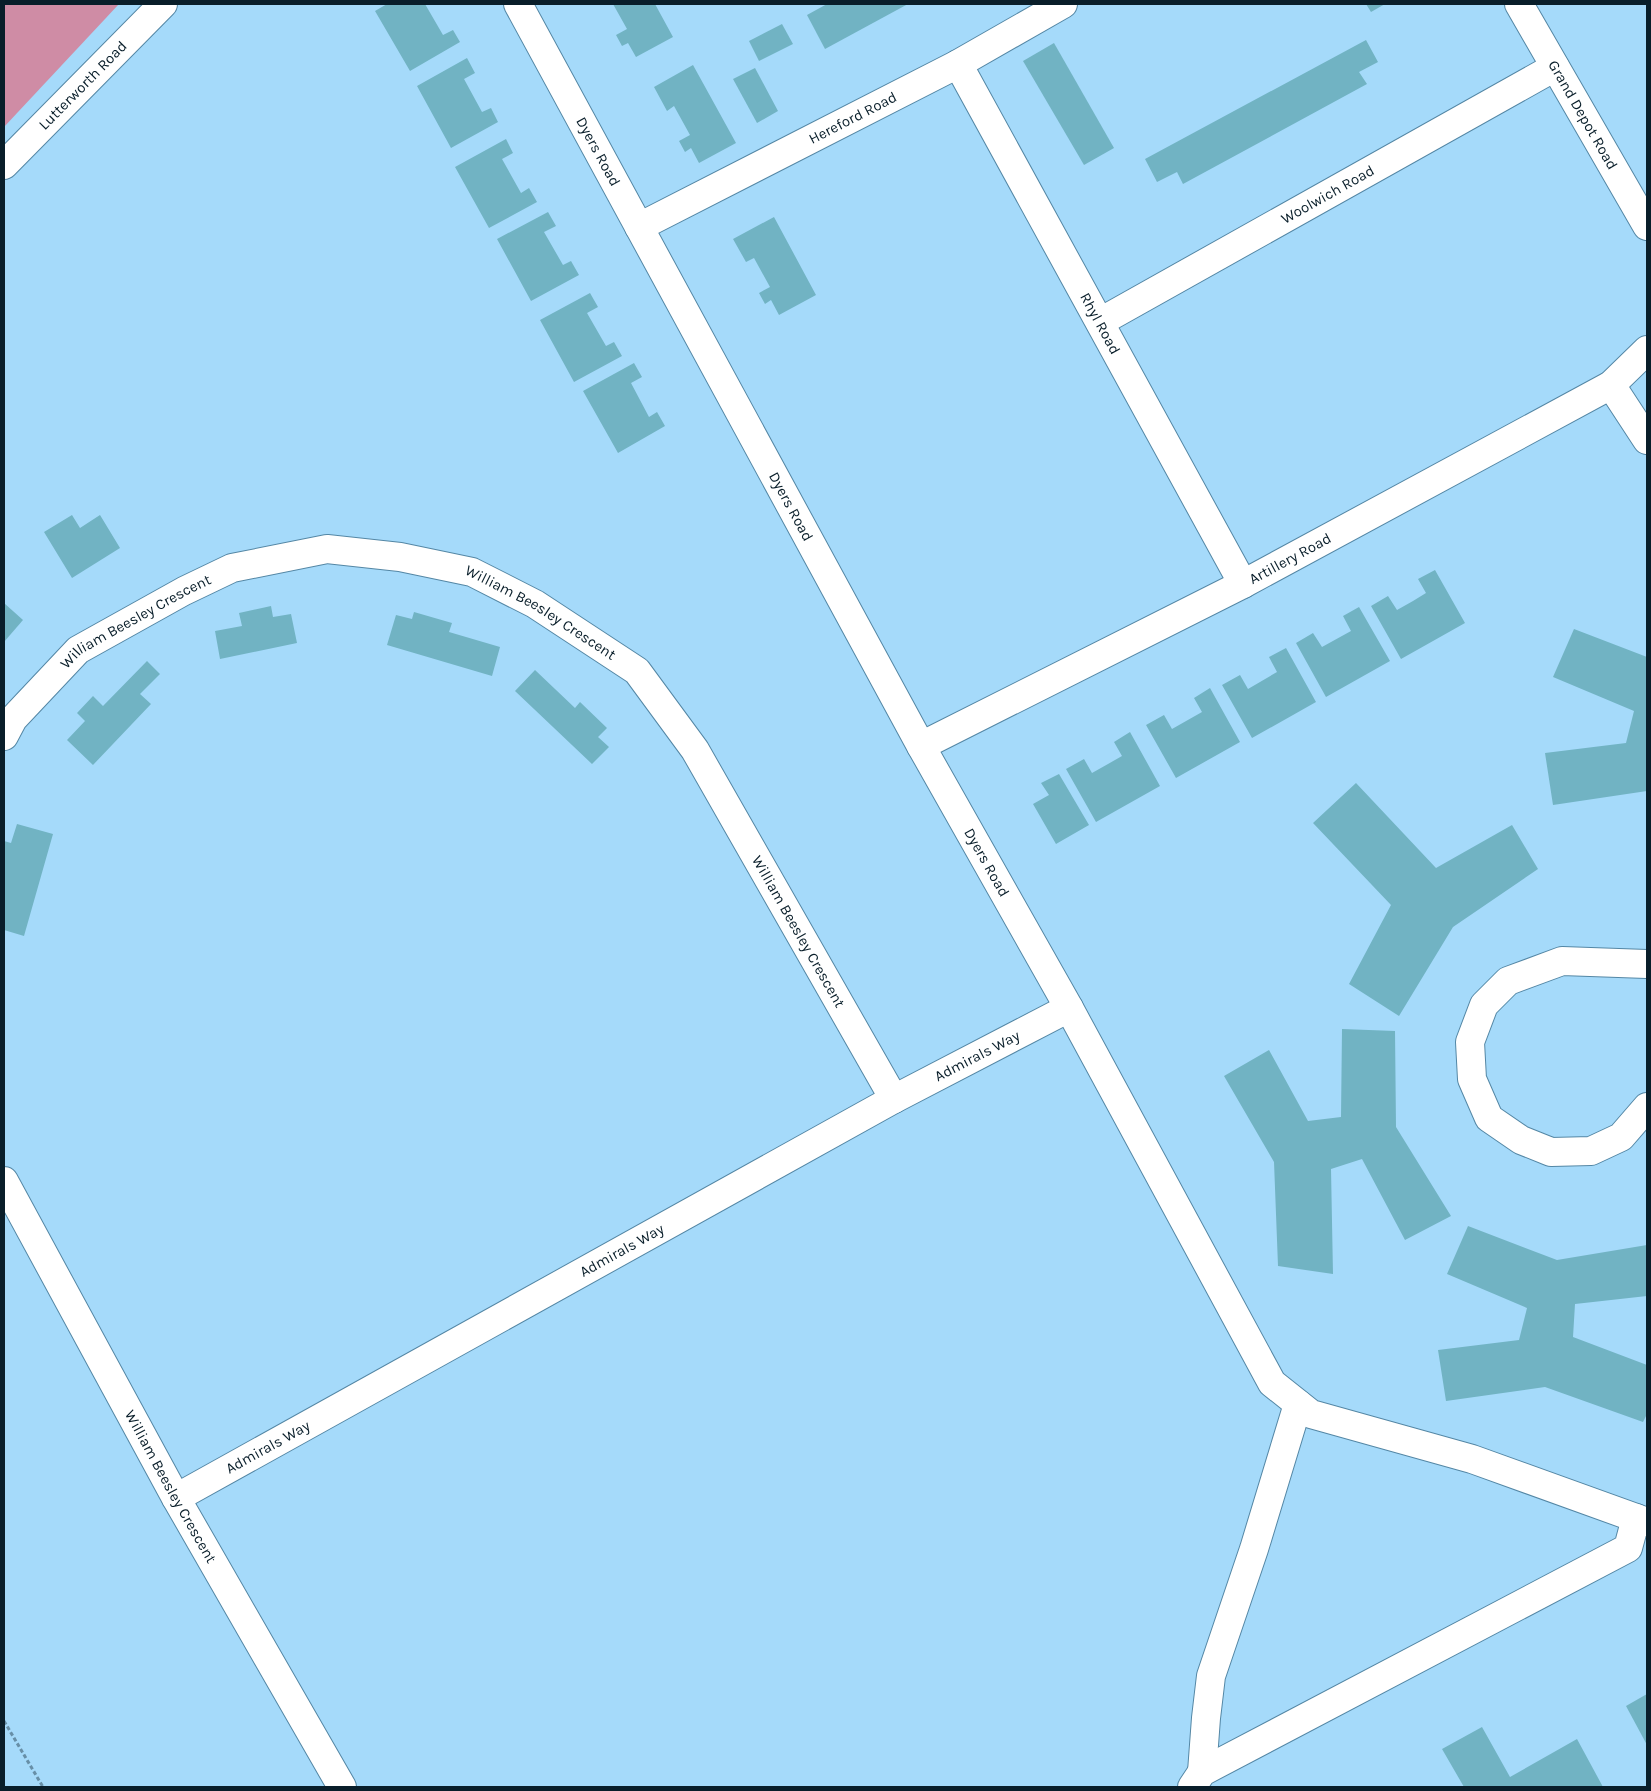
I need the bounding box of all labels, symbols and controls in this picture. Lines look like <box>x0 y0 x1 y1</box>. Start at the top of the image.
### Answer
street label: Lutterworth Road <box>35 37 131 134</box>
street label: Grand Depot Road <box>1544 57 1622 173</box>
street label: Hereford Road <box>806 88 900 148</box>
street label: Dyers Road <box>572 114 624 189</box>
street label: Woolwich Road <box>1278 161 1377 228</box>
street label: Rhyl Road <box>1076 290 1124 358</box>
street label: Dyers Road <box>765 469 817 544</box>
street label: Artillery Road <box>1246 529 1334 588</box>
street label: William Beesley Crescent <box>462 561 620 664</box>
street label: William Beesley Crescent <box>56 570 214 672</box>
street label: Dyers Road <box>960 825 1013 900</box>
street label: William Beesley Crescent <box>748 852 849 1011</box>
street label: Admirals Way <box>931 1026 1023 1085</box>
street label: Admirals Way <box>577 1220 667 1281</box>
street label: William Beesley Crescent <box>121 1407 221 1566</box>
street label: Admirals Way <box>223 1416 313 1478</box>

